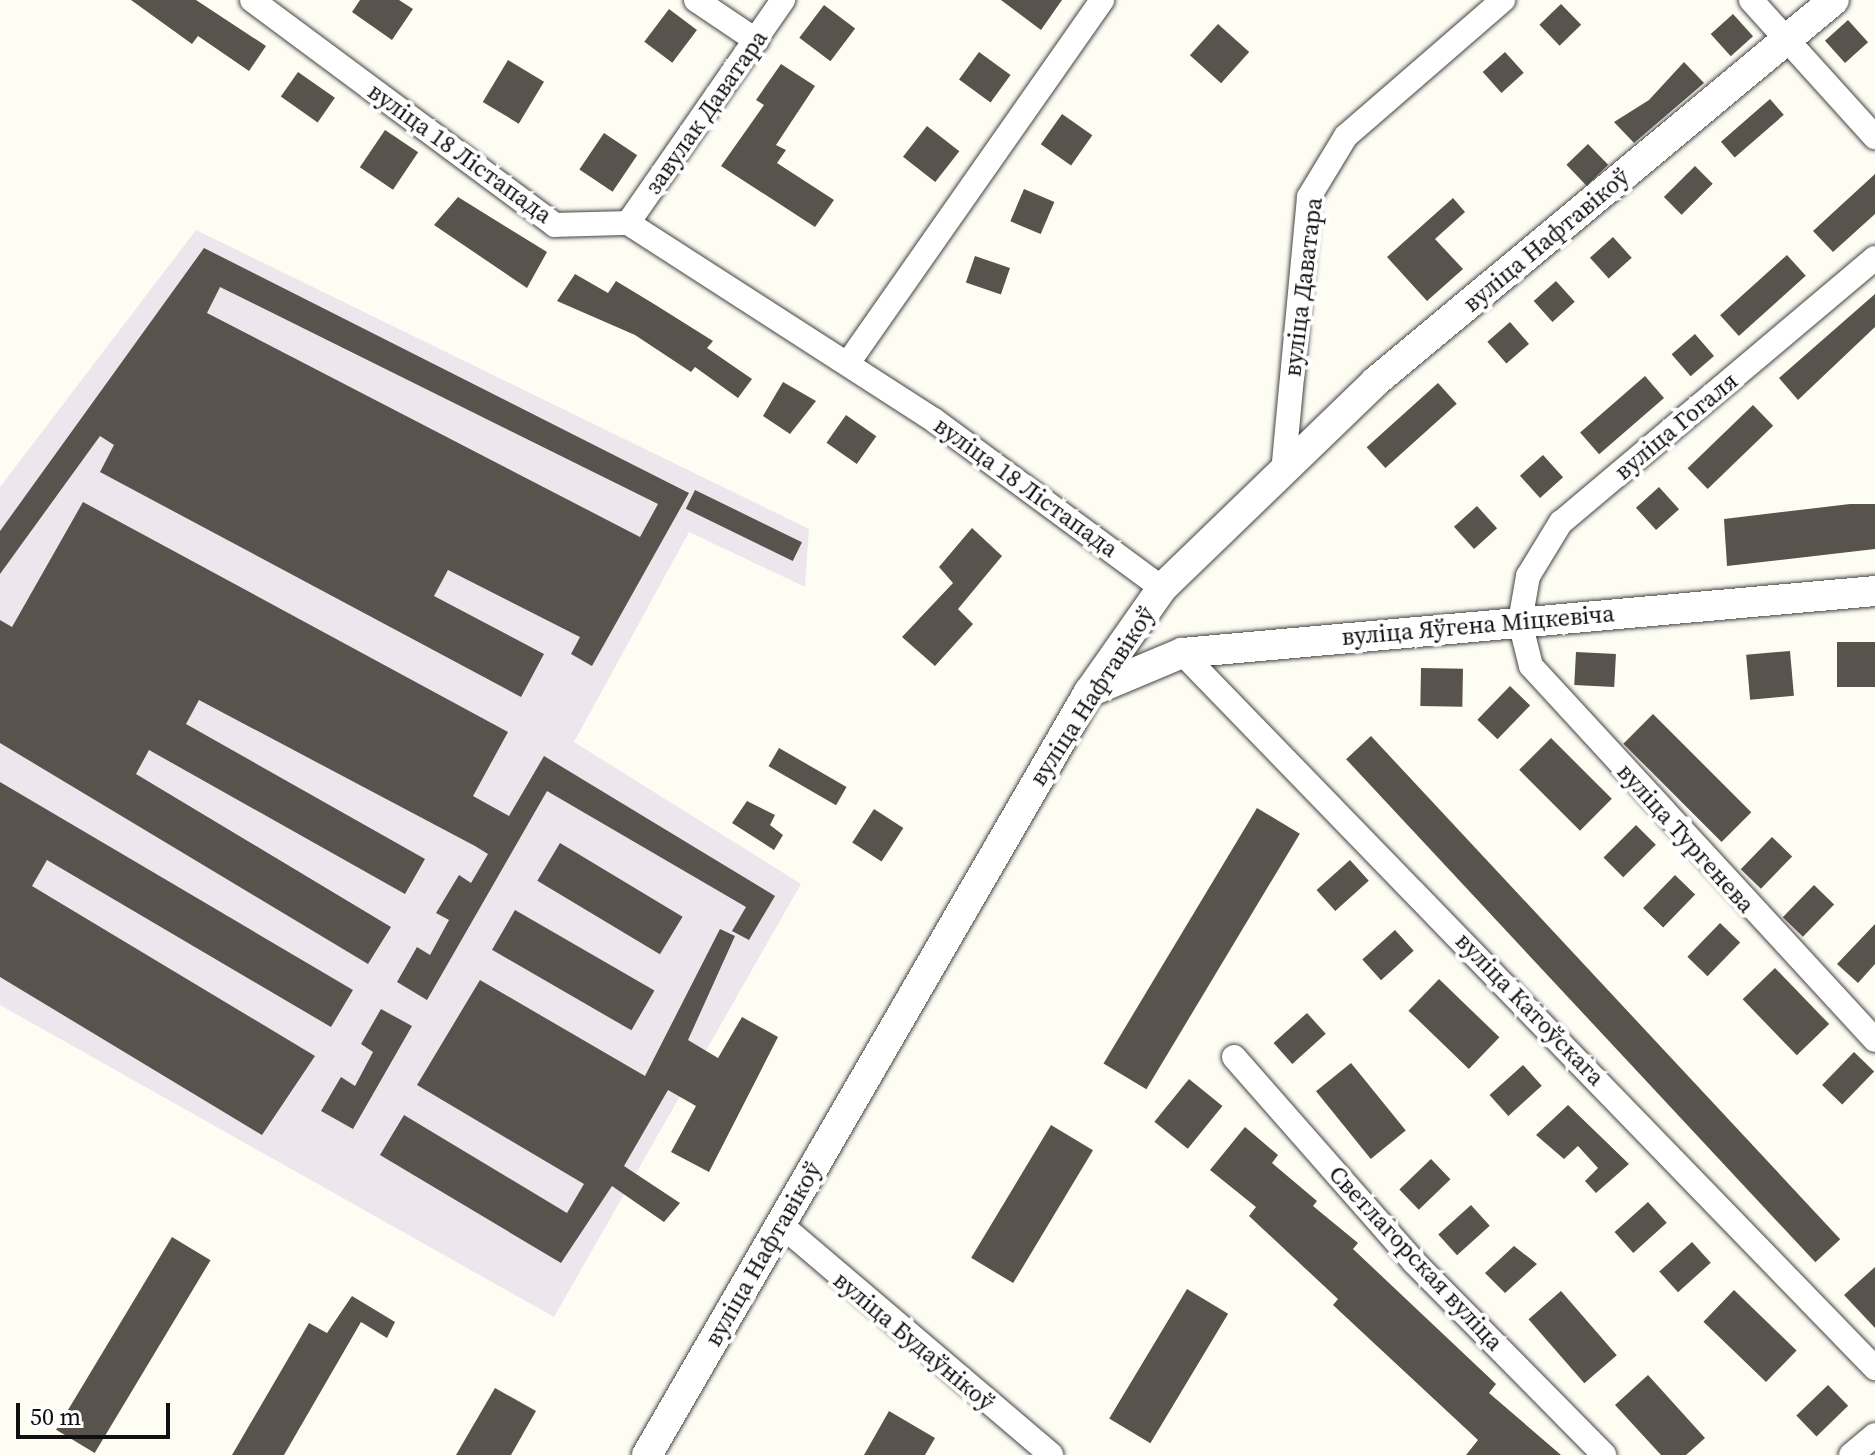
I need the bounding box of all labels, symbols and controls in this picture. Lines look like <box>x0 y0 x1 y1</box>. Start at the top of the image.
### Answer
street label: завулак Даватара <box>639 24 773 200</box>
street label: вуліца 18 Лістапада <box>362 77 558 229</box>
street label: вуліца Нафтавікоў <box>1457 162 1635 318</box>
street label: вуліца Даватара <box>1278 196 1328 378</box>
street label: вуліца Гогаля <box>1609 366 1743 486</box>
street label: вуліца 18 Лістапада <box>928 411 1124 563</box>
street label: вуліца Яўгена Міцкевіча <box>1340 599 1616 651</box>
street label: вуліца Нафтавікоў <box>1023 601 1161 791</box>
street label: вуліца Тургенева <box>1611 757 1761 919</box>
street label: вуліца Катоўскага <box>1450 926 1610 1092</box>
street label: вуліца Нафтавікоў <box>699 1157 827 1351</box>
street label: Светлагорская вуліца <box>1323 1160 1509 1356</box>
street label: вуліца Будаўнікоў <box>828 1265 1000 1417</box>
scale bar <box>20 1387 174 1437</box>
text: 50 m <box>30 1400 81 1433</box>

